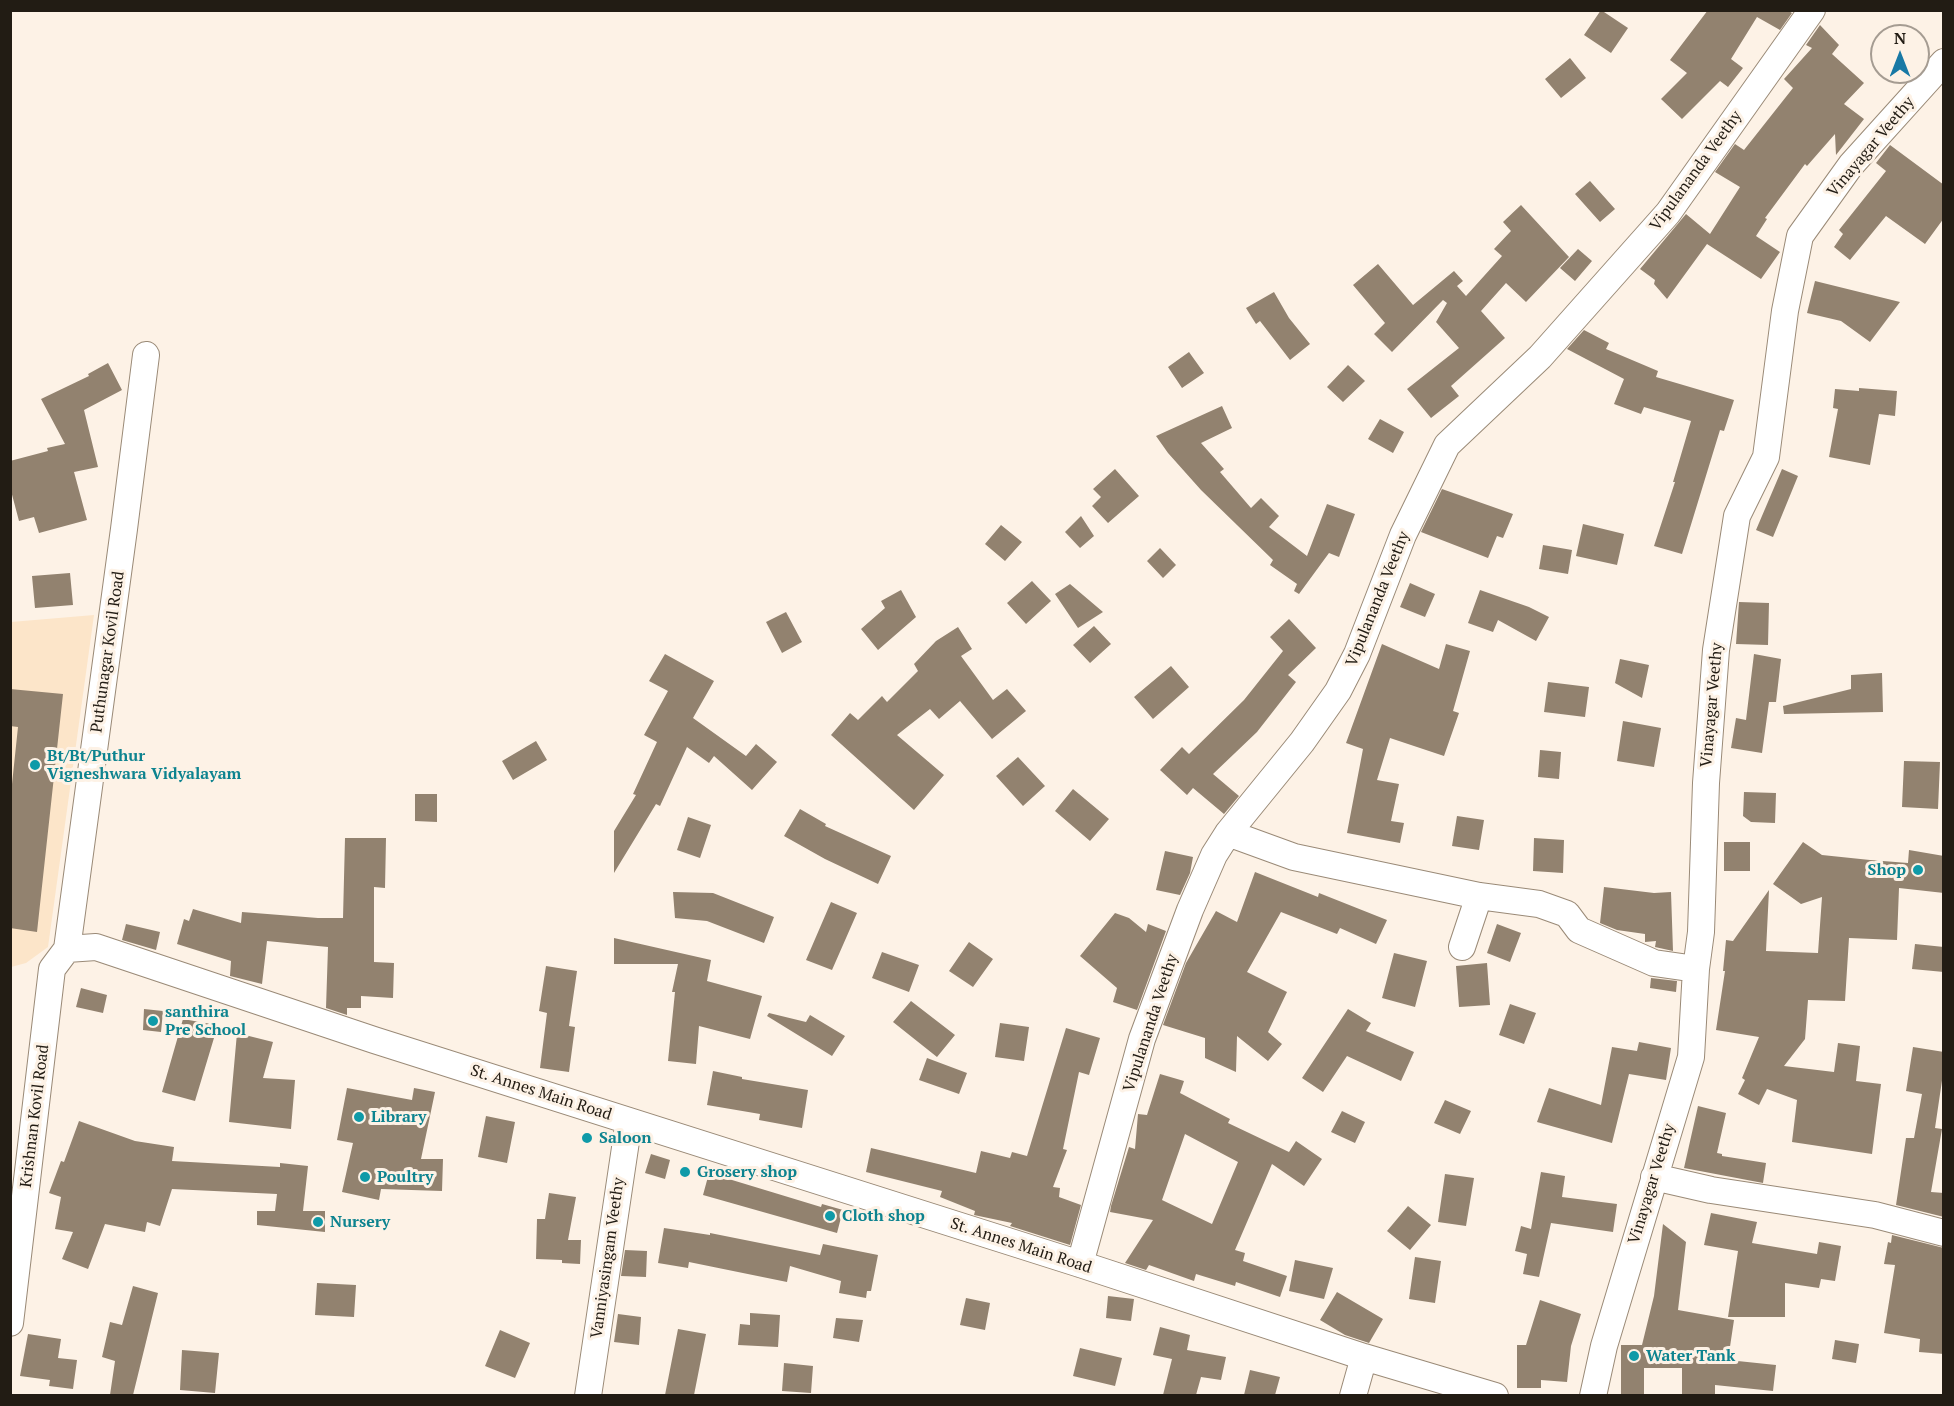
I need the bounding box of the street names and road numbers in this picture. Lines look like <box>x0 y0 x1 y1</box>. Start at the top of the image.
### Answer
street label: Vinayagar Veethy <box>1823 93 1919 201</box>
street label: Vipulananda Veethy <box>1646 107 1746 235</box>
street label: Vipulananda Veethy <box>1342 529 1414 669</box>
street label: Puthunagar Kovil Road <box>87 570 129 734</box>
street label: Vinayagar Veethy <box>1697 642 1727 768</box>
street label: Vipulananda Veethy <box>1120 952 1182 1094</box>
street label: Krishnan Kovil Road <box>17 1043 53 1189</box>
street label: St. Annes Main Road <box>468 1061 614 1125</box>
street label: Vinayagar Veethy <box>1625 1121 1679 1247</box>
street label: Vanniyasingam Veethy <box>587 1176 629 1340</box>
street label: St. Annes Main Road <box>948 1214 1094 1278</box>

